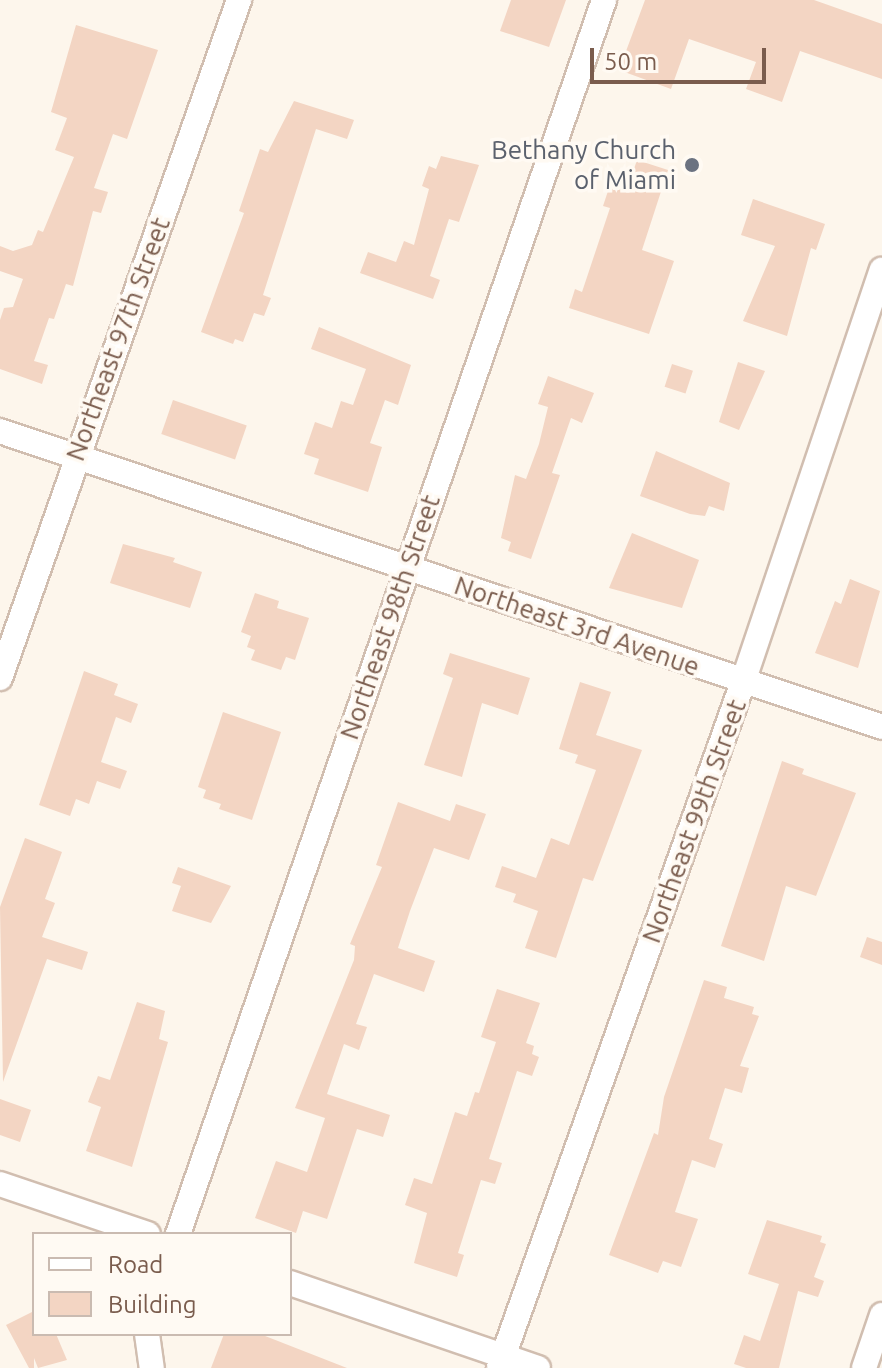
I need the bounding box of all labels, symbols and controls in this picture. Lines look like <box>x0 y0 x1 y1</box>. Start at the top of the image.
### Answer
scale bar <box>594 32 770 82</box>
text: 50 m <box>604 48 657 75</box>
place label: Bethany Church of Miami <box>491 134 676 196</box>
marker: Bethany Church of Miami <box>683 156 701 174</box>
street label: Northeast 97th Street <box>59 213 177 465</box>
street label: Northeast 98th Street <box>333 491 447 743</box>
street label: Northeast 3rd Avenue <box>450 569 704 683</box>
street label: Northeast 99th Street <box>635 695 753 947</box>
legend <box>32 1232 292 1336</box>
text: Road <box>108 1251 163 1278</box>
text: Building <box>108 1291 196 1318</box>

